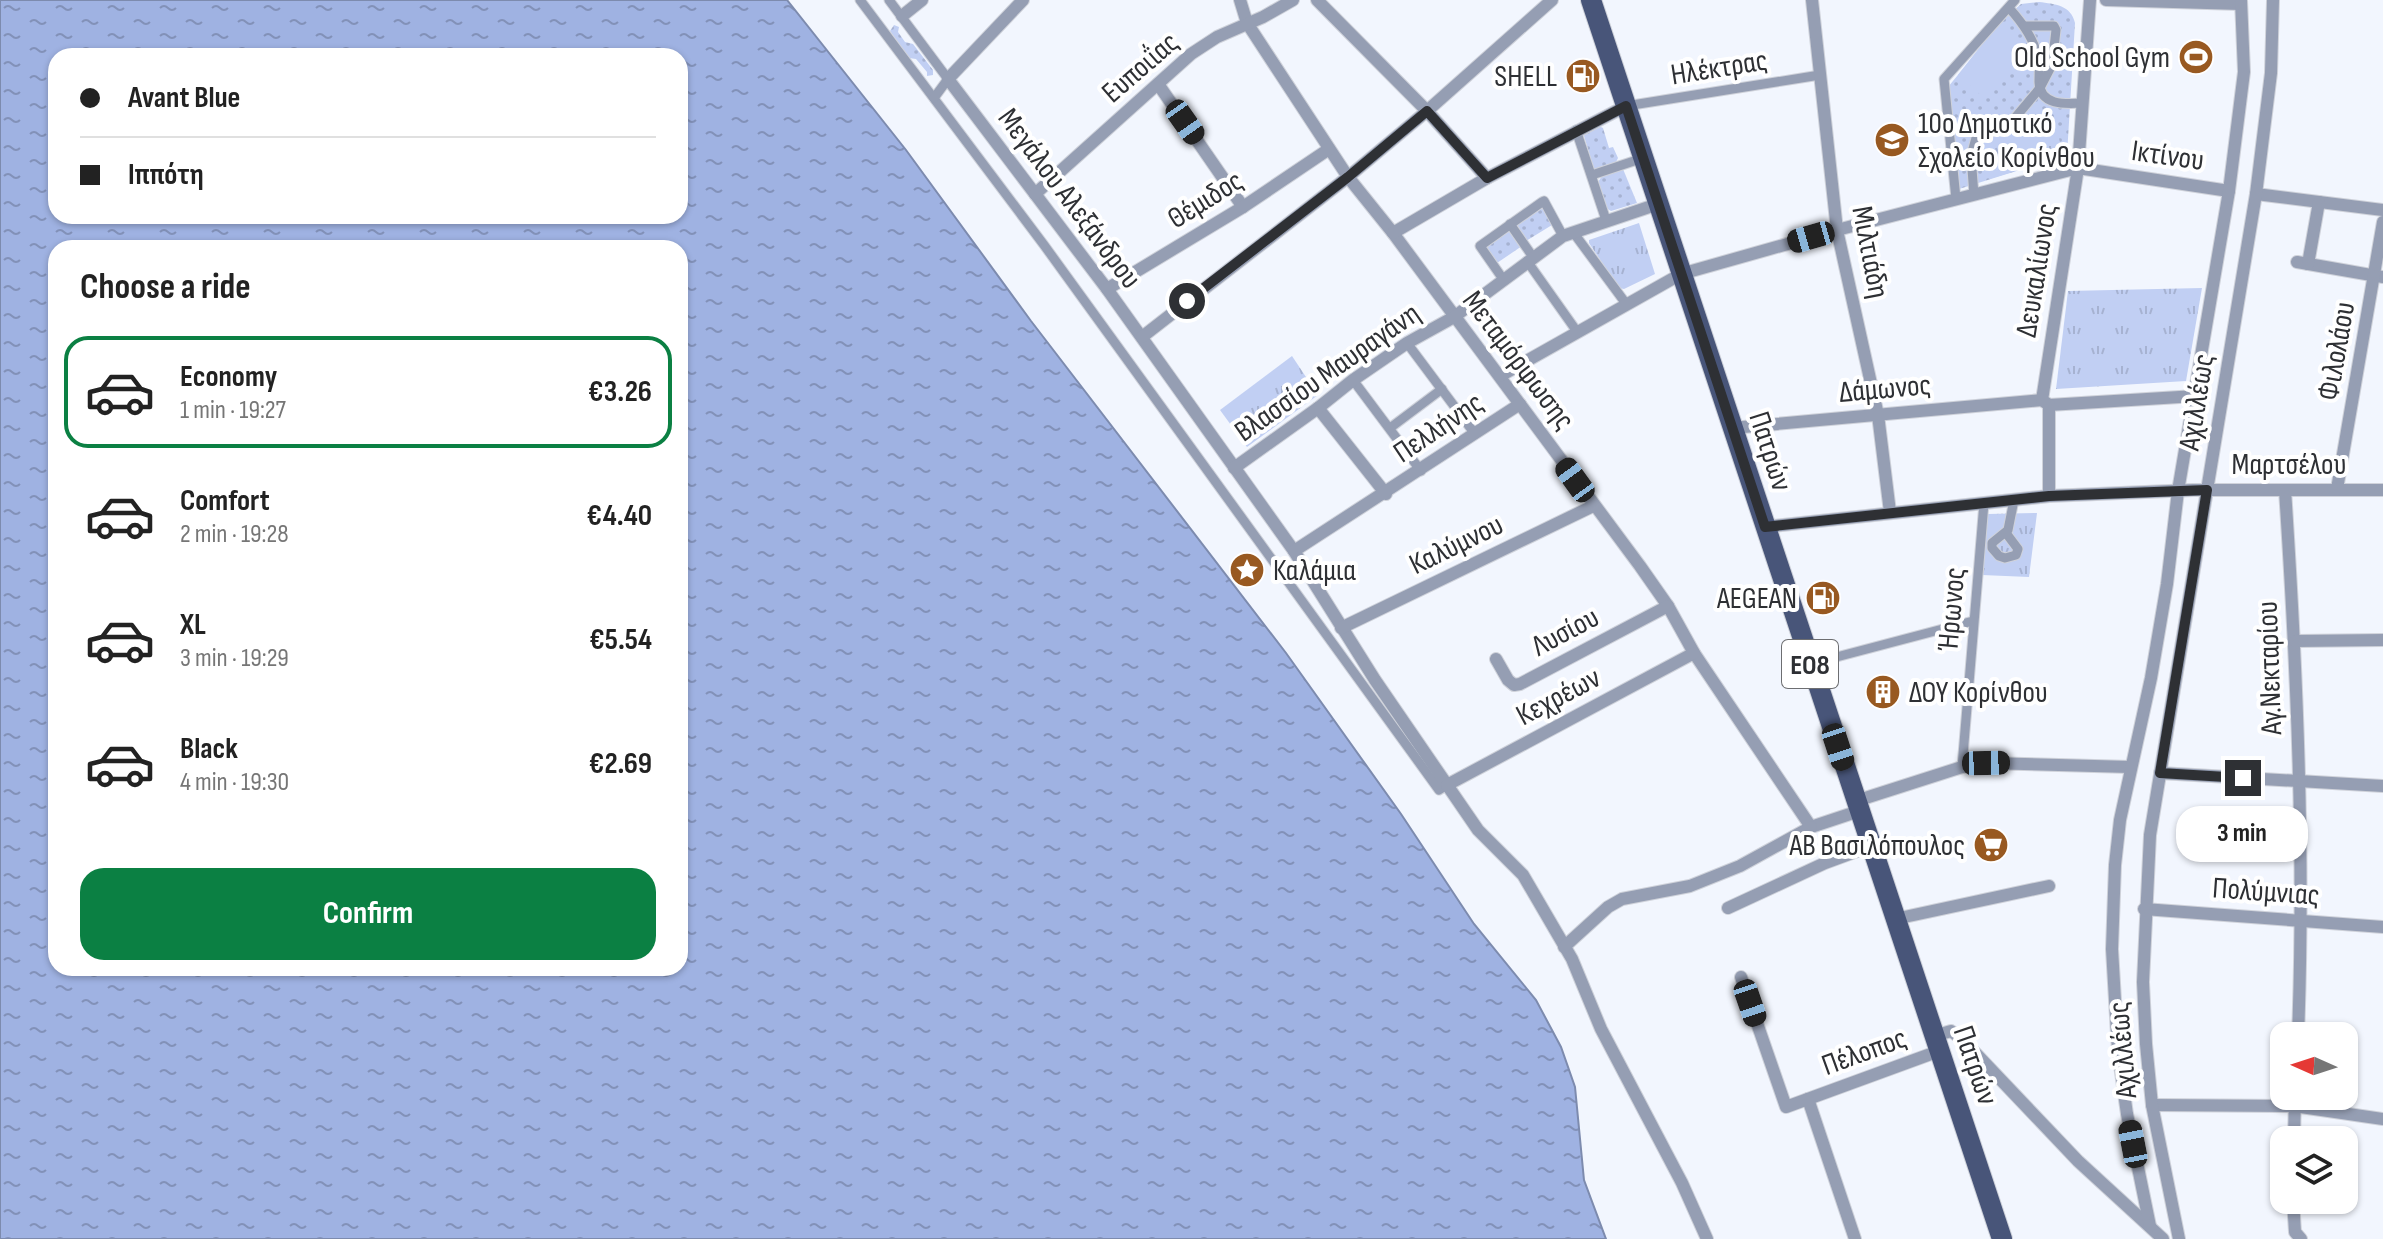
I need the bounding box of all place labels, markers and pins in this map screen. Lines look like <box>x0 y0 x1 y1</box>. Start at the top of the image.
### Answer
sports icon: Old School Gym <box>2177 38 2215 76</box>
place label: Old School Gym <box>2014 40 2170 76</box>
fuel station icon: SHELL <box>1564 57 1602 95</box>
place label: SHELL <box>1494 59 1557 95</box>
place label: 10ο Δημοτικό Σχολείο Κορίνθου <box>1918 106 2095 176</box>
school or university icon: 10ο Δημοτικό Σχολείο Κορίνθου <box>1873 121 1911 159</box>
place icon: Καλάμια <box>1228 551 1266 589</box>
place label: Καλάμια <box>1273 553 1356 589</box>
fuel station icon: AEGEAN <box>1804 579 1842 617</box>
place label: AEGEAN <box>1716 581 1797 617</box>
building icon: ΔΟΥ Κορίνθου <box>1864 673 1902 711</box>
place label: ΔΟΥ Κορίνθου <box>1909 675 2048 711</box>
supermarket icon: ΑΒ Βασιλόπουλος <box>1972 826 2010 864</box>
place label: ΑΒ Βασιλόπουλος <box>1788 828 1965 864</box>

